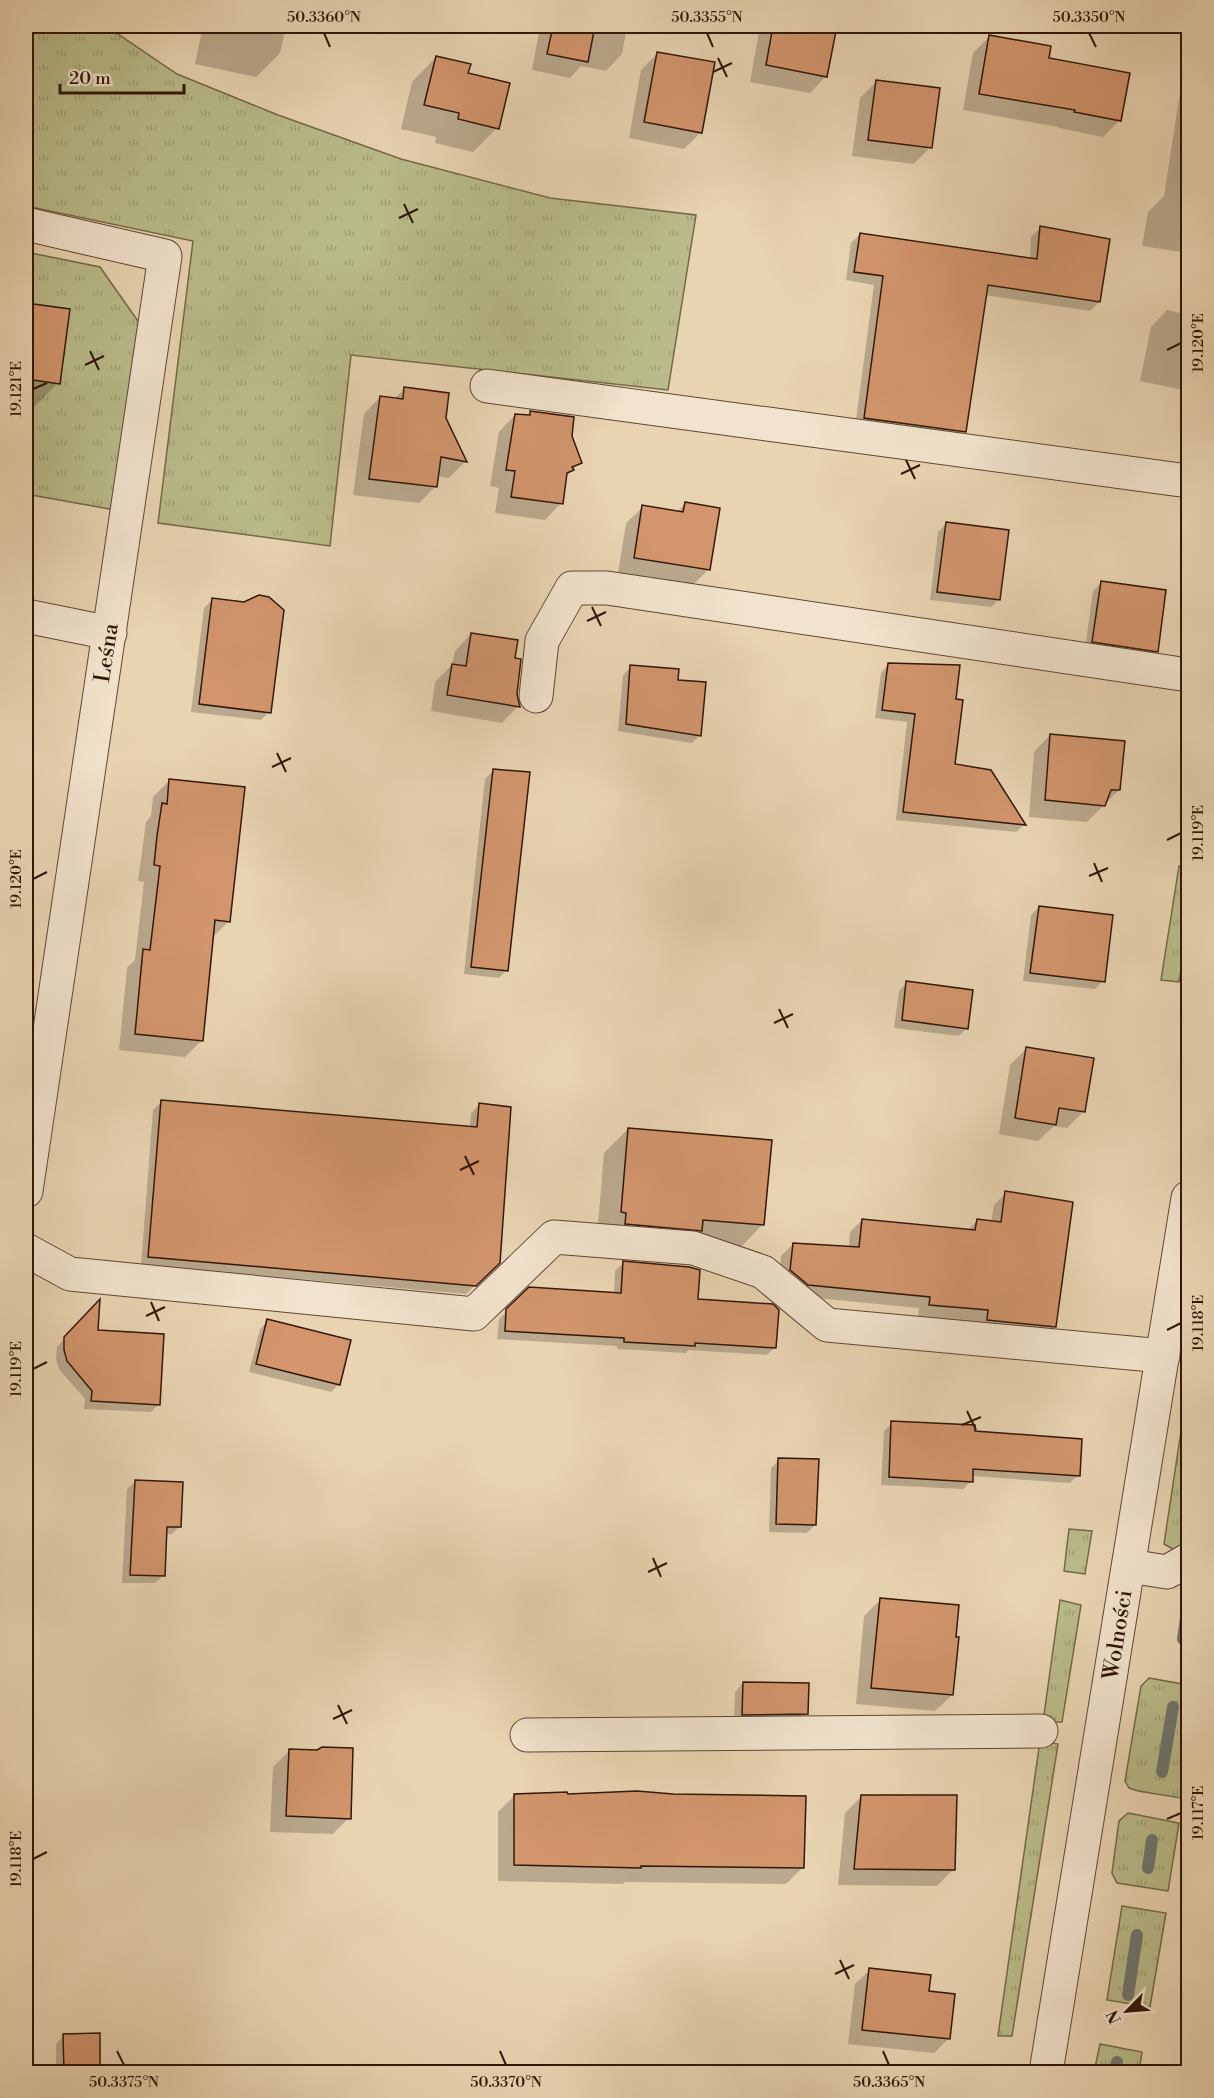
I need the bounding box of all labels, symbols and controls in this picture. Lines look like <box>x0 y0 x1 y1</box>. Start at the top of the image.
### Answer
text: 50.3360°N <box>287 8 361 27</box>
text: 50.3355°N <box>671 8 743 27</box>
text: 50.3350°N <box>1053 8 1125 27</box>
scale bar <box>60 57 184 95</box>
text: 20 m <box>69 67 111 90</box>
text: 19.120°E <box>1189 313 1208 373</box>
text: 19.121°E <box>7 361 26 417</box>
street label: Leśna <box>89 621 125 685</box>
text: 19.119°E <box>1189 805 1208 861</box>
text: 19.120°E <box>7 849 26 909</box>
text: 19.118°E <box>1189 1295 1208 1351</box>
text: 19.119°E <box>7 1341 26 1397</box>
street label: Wolności <box>1097 1588 1138 1683</box>
text: 19.117°E <box>1189 1786 1208 1840</box>
text: 19.118°E <box>7 1831 26 1887</box>
north arrow <box>1097 1981 1157 2041</box>
text: N <box>1102 2007 1126 2027</box>
text: 50.3375°N <box>89 2073 159 2092</box>
text: 50.3370°N <box>470 2073 542 2092</box>
text: 50.3365°N <box>853 2073 925 2092</box>

